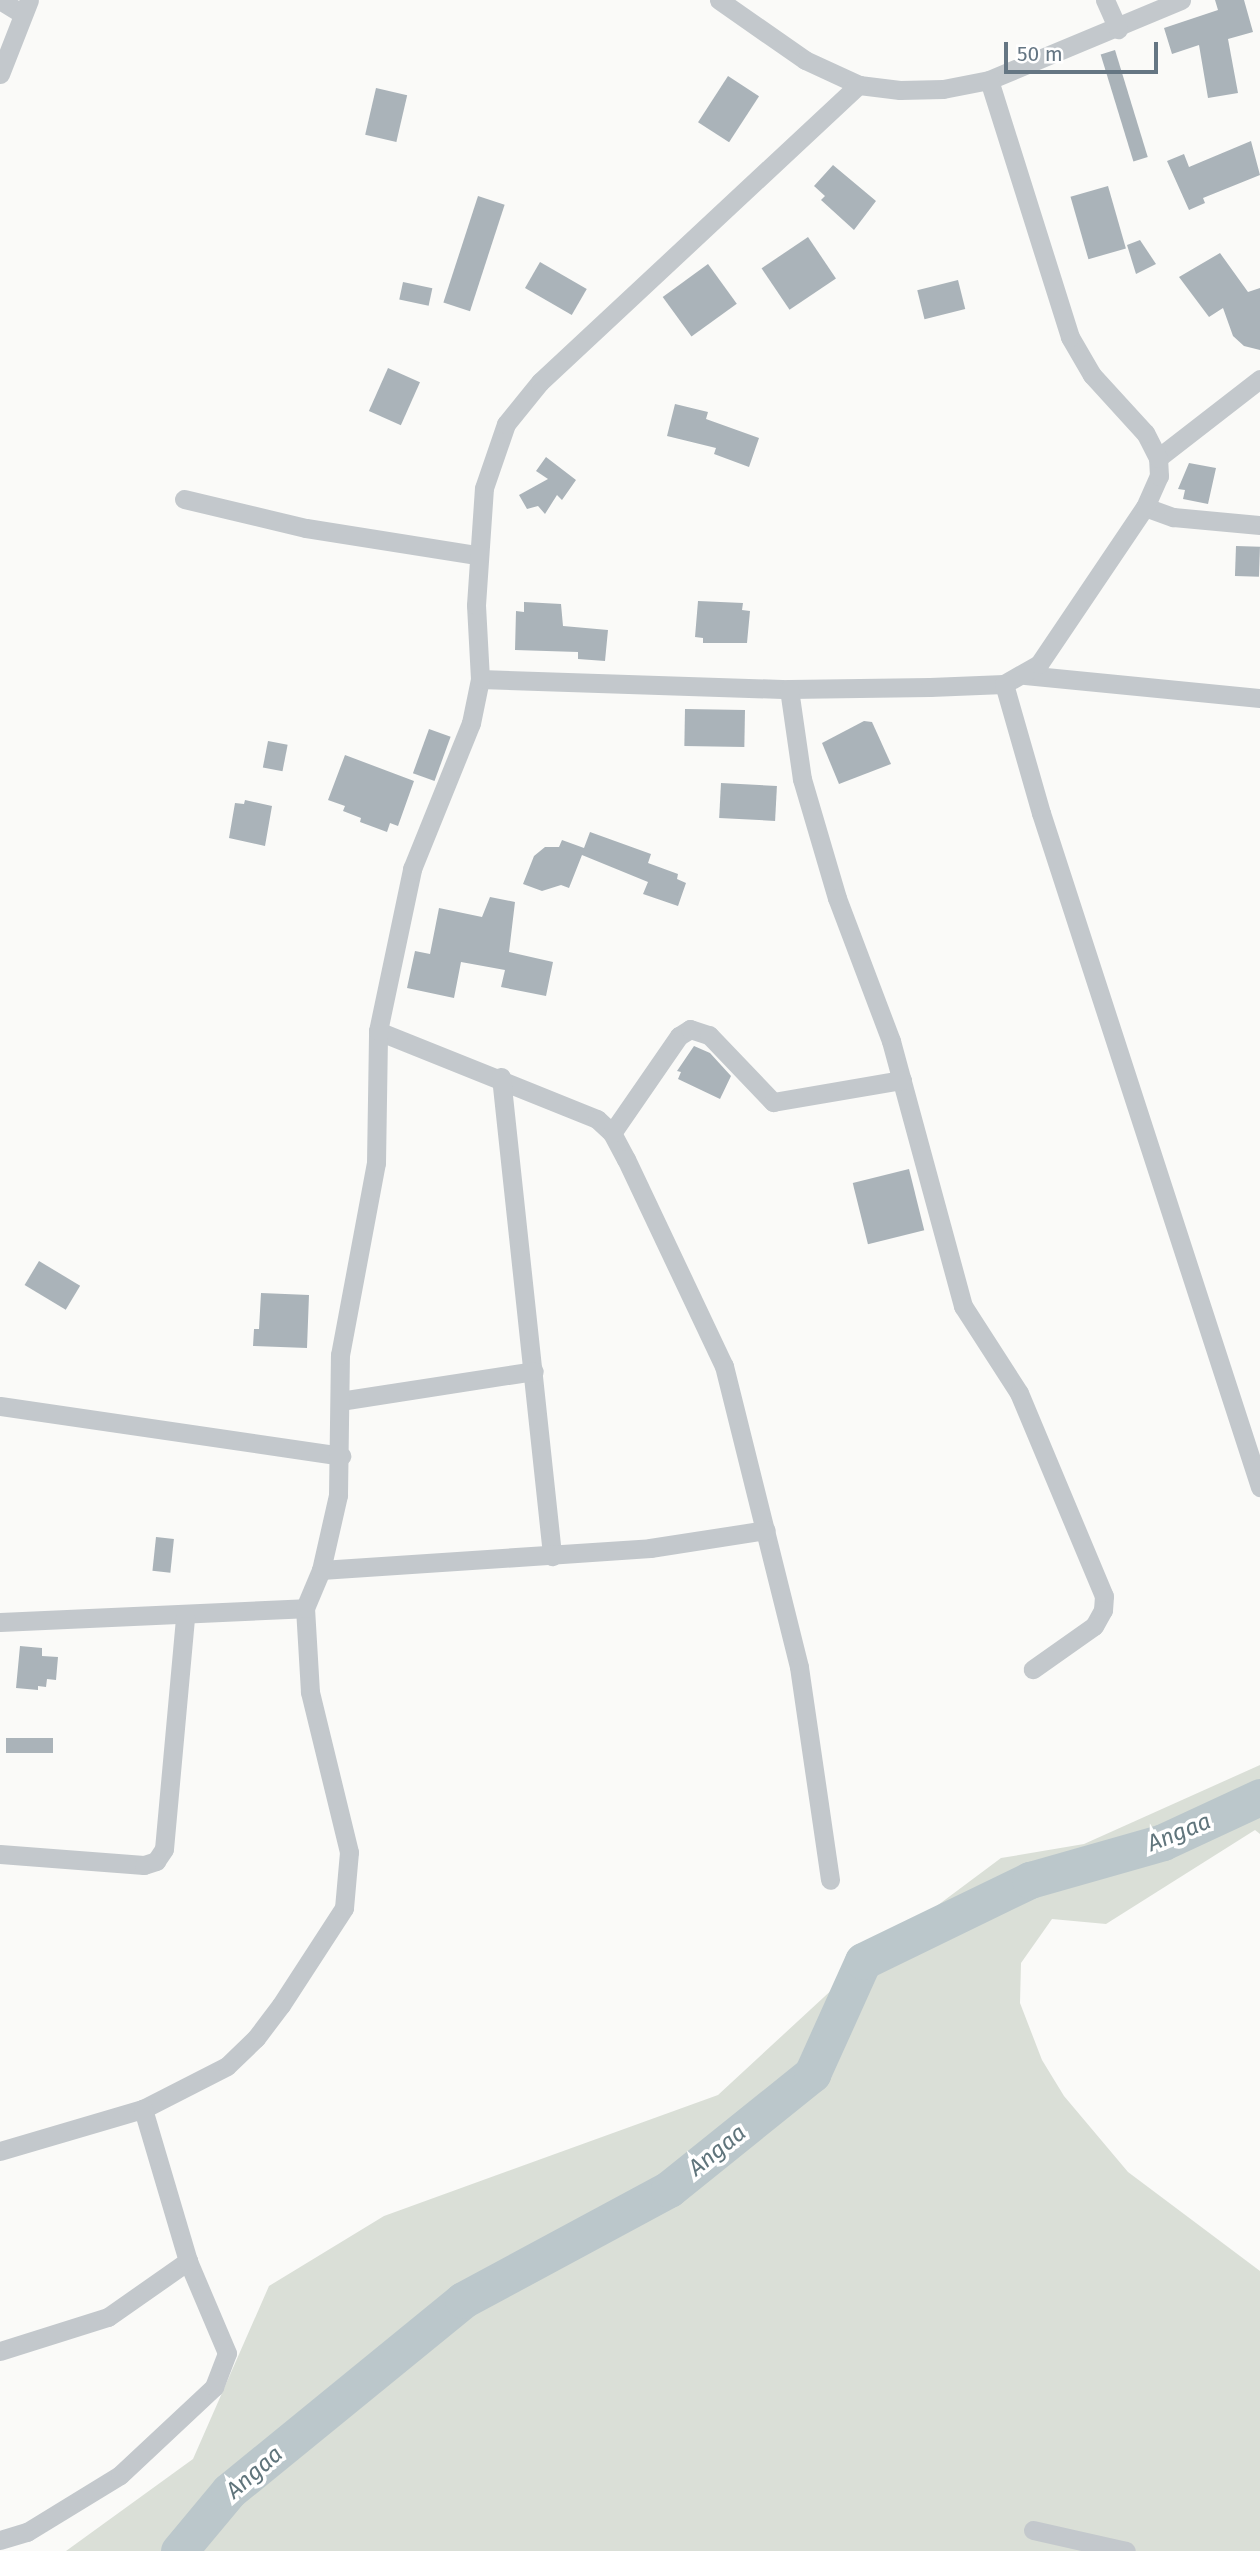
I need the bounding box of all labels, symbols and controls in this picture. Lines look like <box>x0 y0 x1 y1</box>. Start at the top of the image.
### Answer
scale bar <box>1008 28 1162 72</box>
text: 50 m <box>1017 41 1063 67</box>
water label: Angaa <box>1143 1807 1215 1857</box>
water label: Angaa <box>683 2119 751 2181</box>
water label: Angaa <box>220 2440 288 2504</box>

